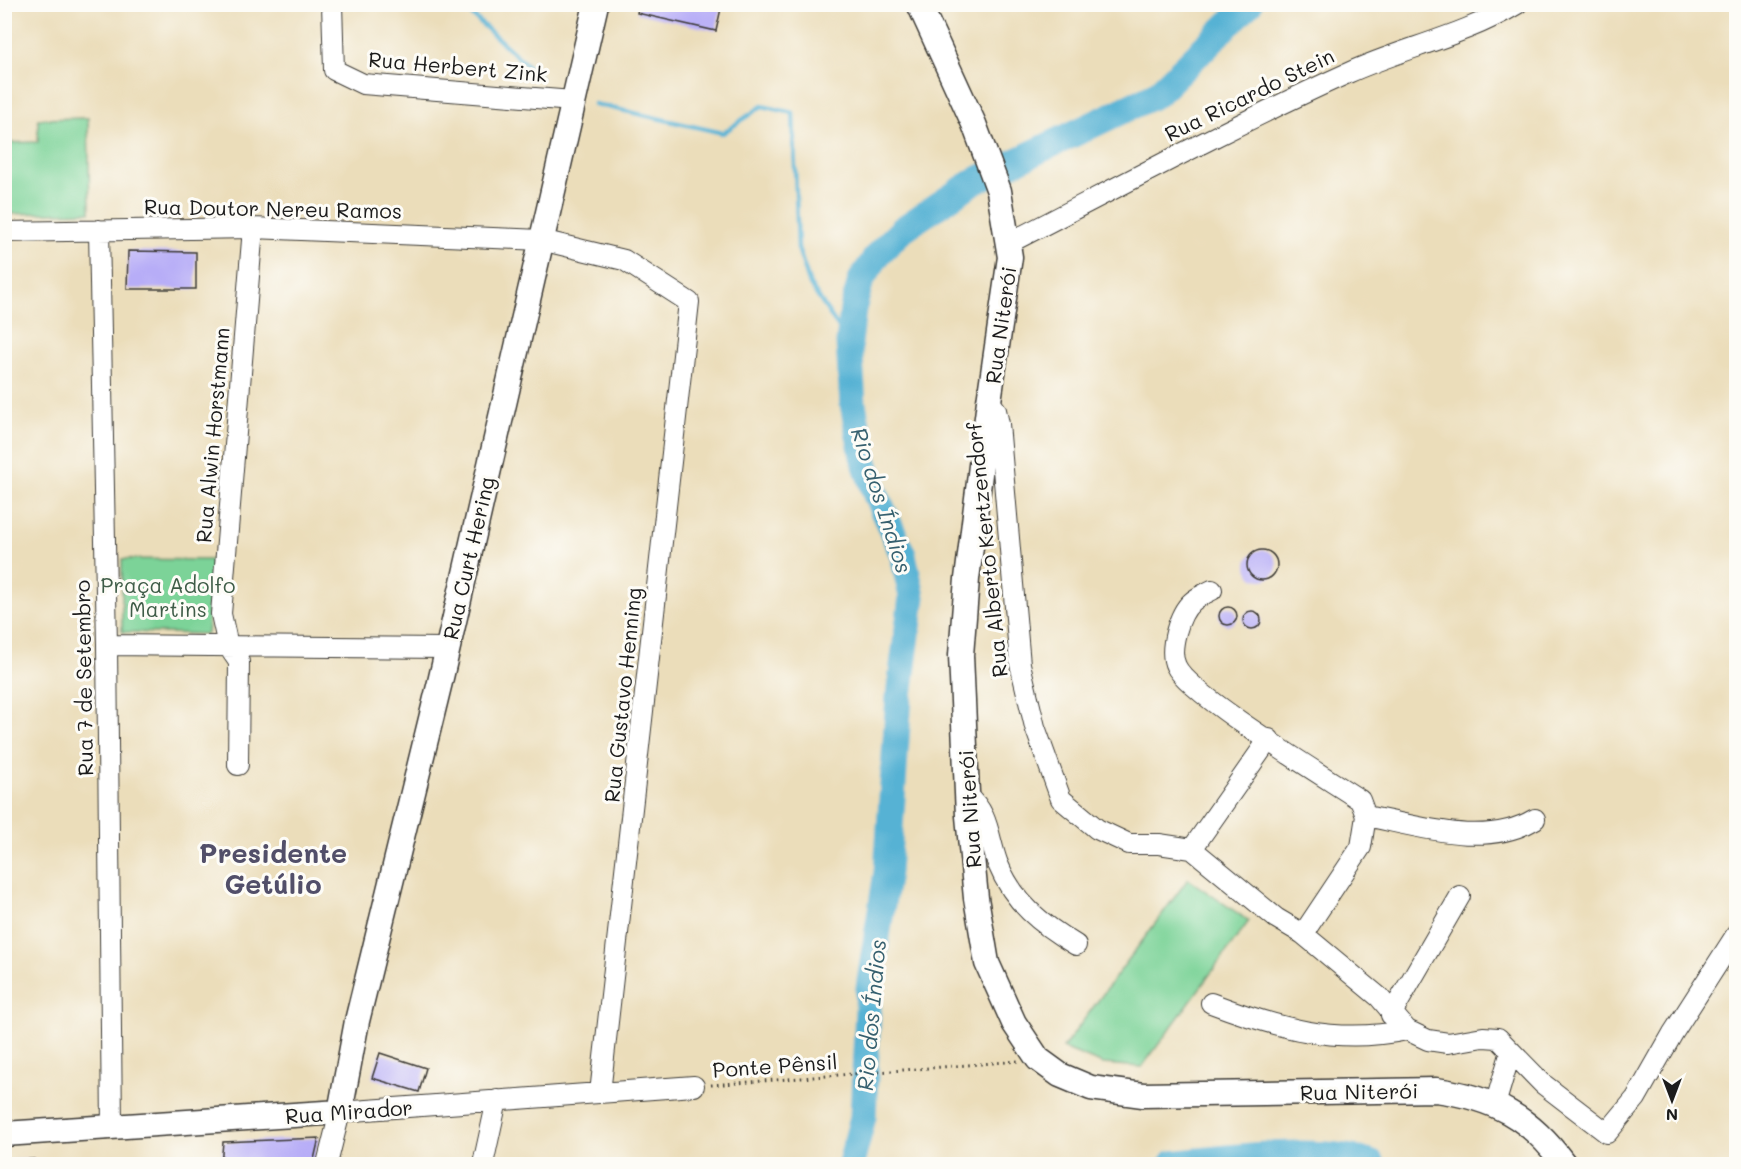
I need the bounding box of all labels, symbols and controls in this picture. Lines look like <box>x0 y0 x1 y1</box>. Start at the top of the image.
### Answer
street label: Rua Ricardo Stein <box>1160 41 1338 147</box>
street label: Rua Herbert Zink <box>367 45 549 87</box>
street label: Rua Doutor Nereu Ramos <box>144 192 402 224</box>
street label: Rua Niterói <box>978 265 1022 385</box>
street label: Rua Alwin Horstmann <box>189 326 235 544</box>
street label: Rua Alberto Kertzendorf <box>959 420 1013 679</box>
water label: Rio dos Índios <box>845 423 919 577</box>
street label: Rua Curt Hering <box>436 474 500 642</box>
park label: Praça Adolfo Martins <box>101 571 235 622</box>
street label: Rua 7 de Setembro <box>68 580 98 776</box>
street label: Rua Gustavo Henning <box>597 586 647 804</box>
street label: Rua Niterói <box>951 749 987 869</box>
district label: Presidente Getúlio <box>199 835 347 901</box>
water label: Rio dos Índios <box>850 938 892 1092</box>
street label: Ponte Pênsil <box>712 1047 838 1083</box>
north arrow <box>1642 1070 1702 1130</box>
street label: Rua Niterói <box>1300 1076 1418 1106</box>
street label: Rua Mirador <box>284 1093 414 1129</box>
text: N <box>1666 1105 1678 1126</box>

